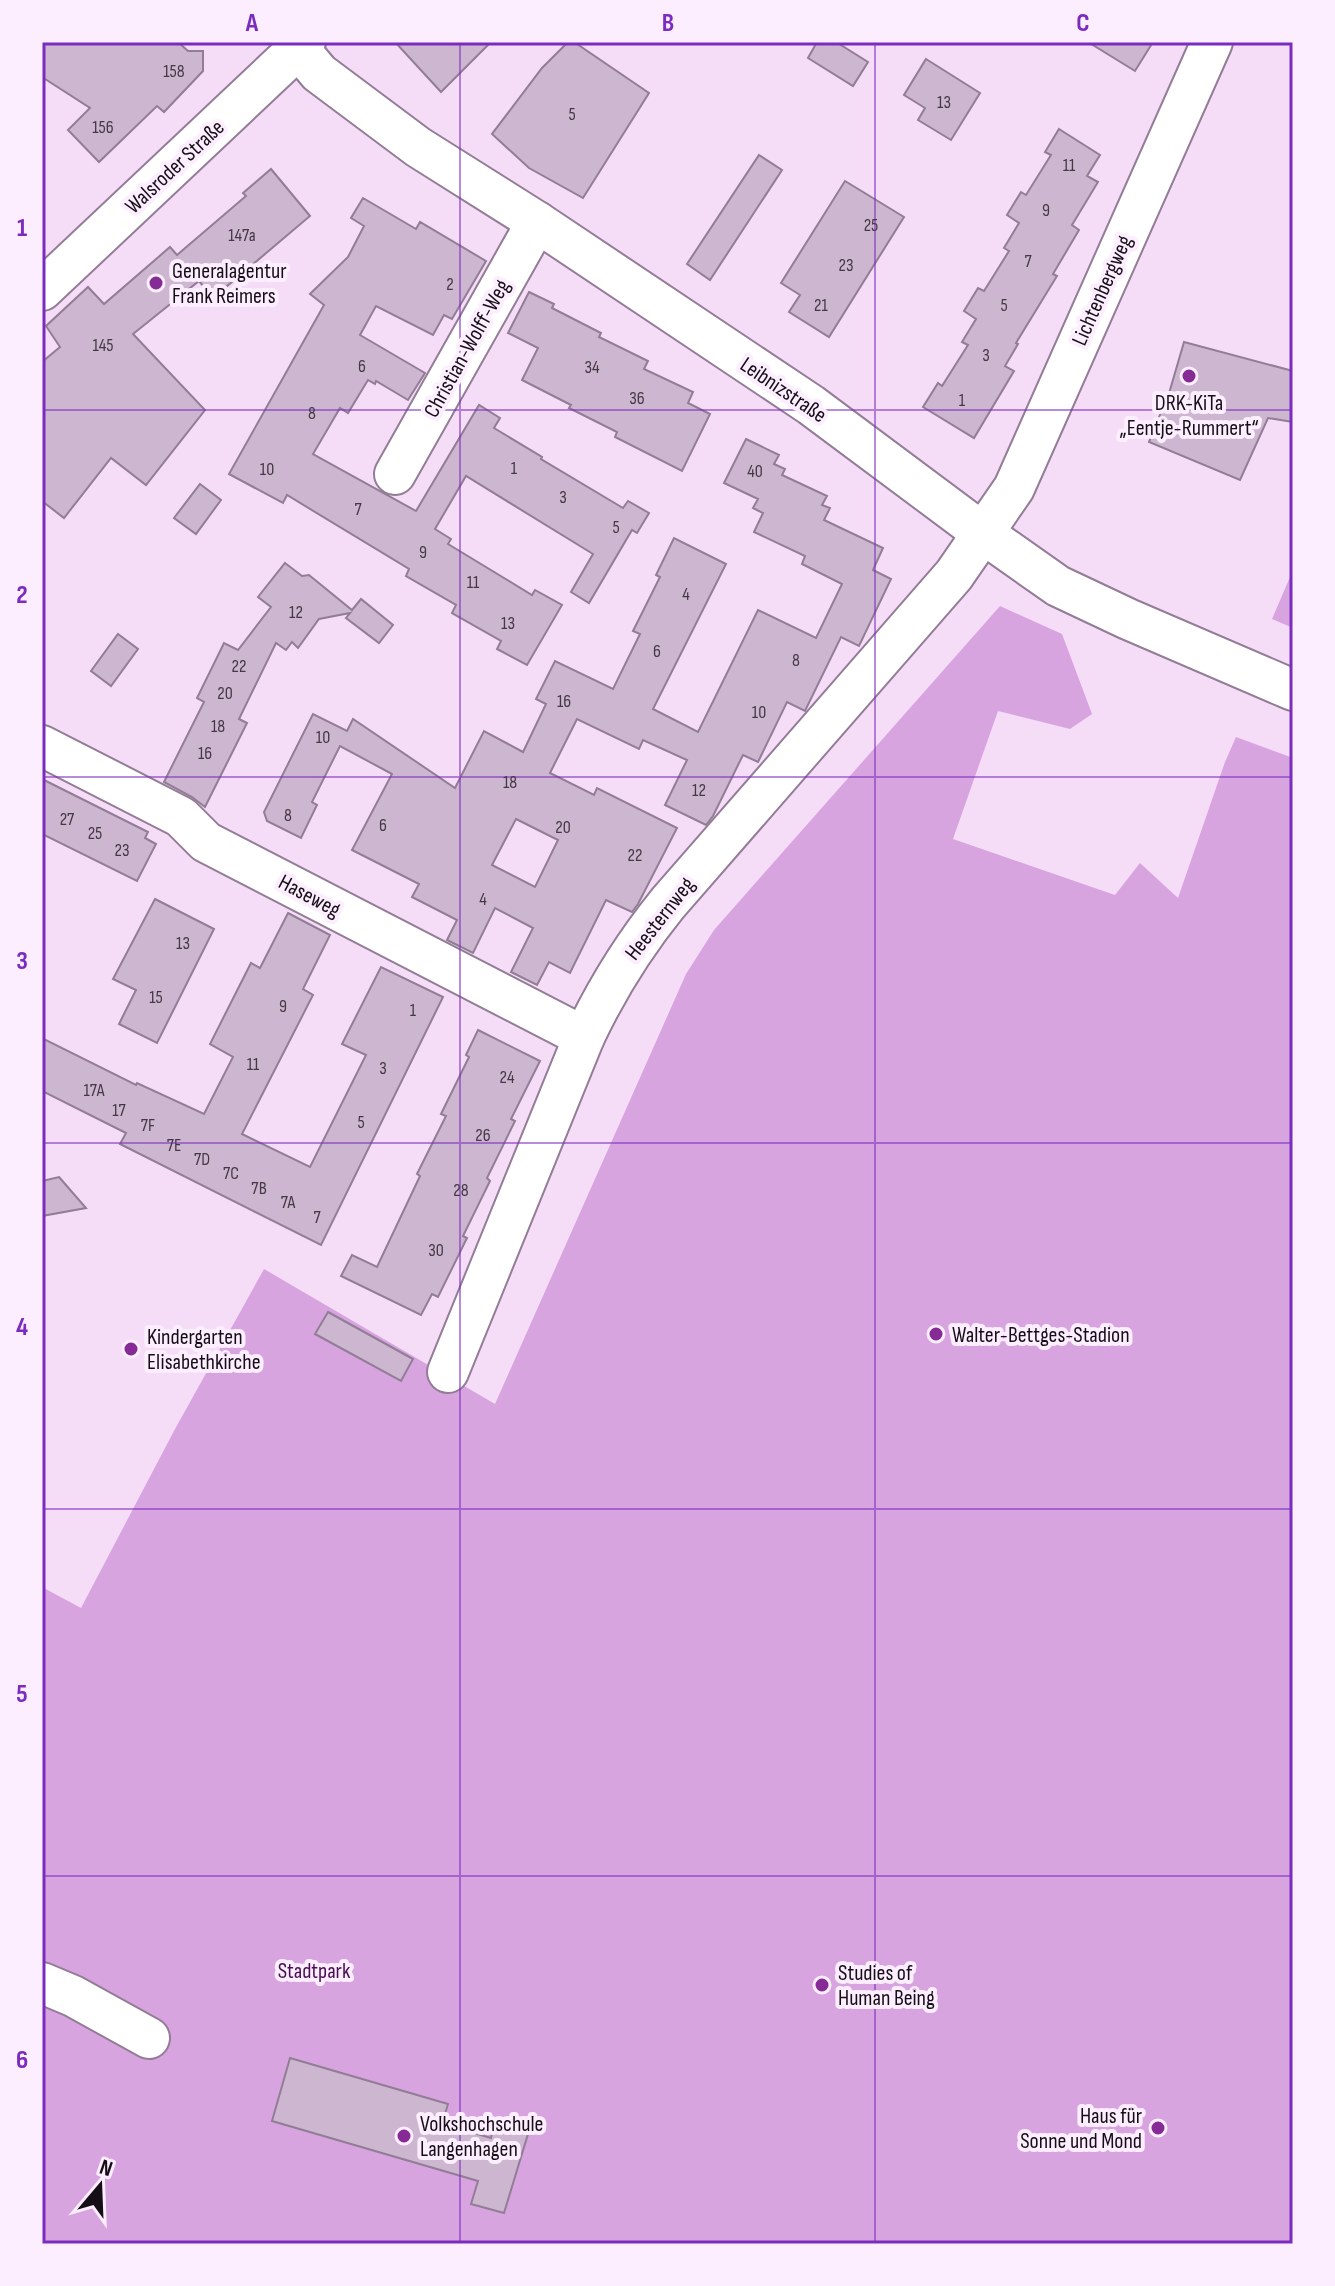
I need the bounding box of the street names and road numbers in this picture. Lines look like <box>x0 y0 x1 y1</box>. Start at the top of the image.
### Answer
street label: Walsroder Straße <box>120 114 230 220</box>
street label: Lichtenbergweg <box>1066 231 1139 350</box>
street label: Christian-Wolff-Weg <box>418 275 516 422</box>
street label: Leibnizstraße <box>735 352 832 429</box>
street label: Haseweg <box>274 869 345 924</box>
street label: Heesternweg <box>619 872 701 966</box>

